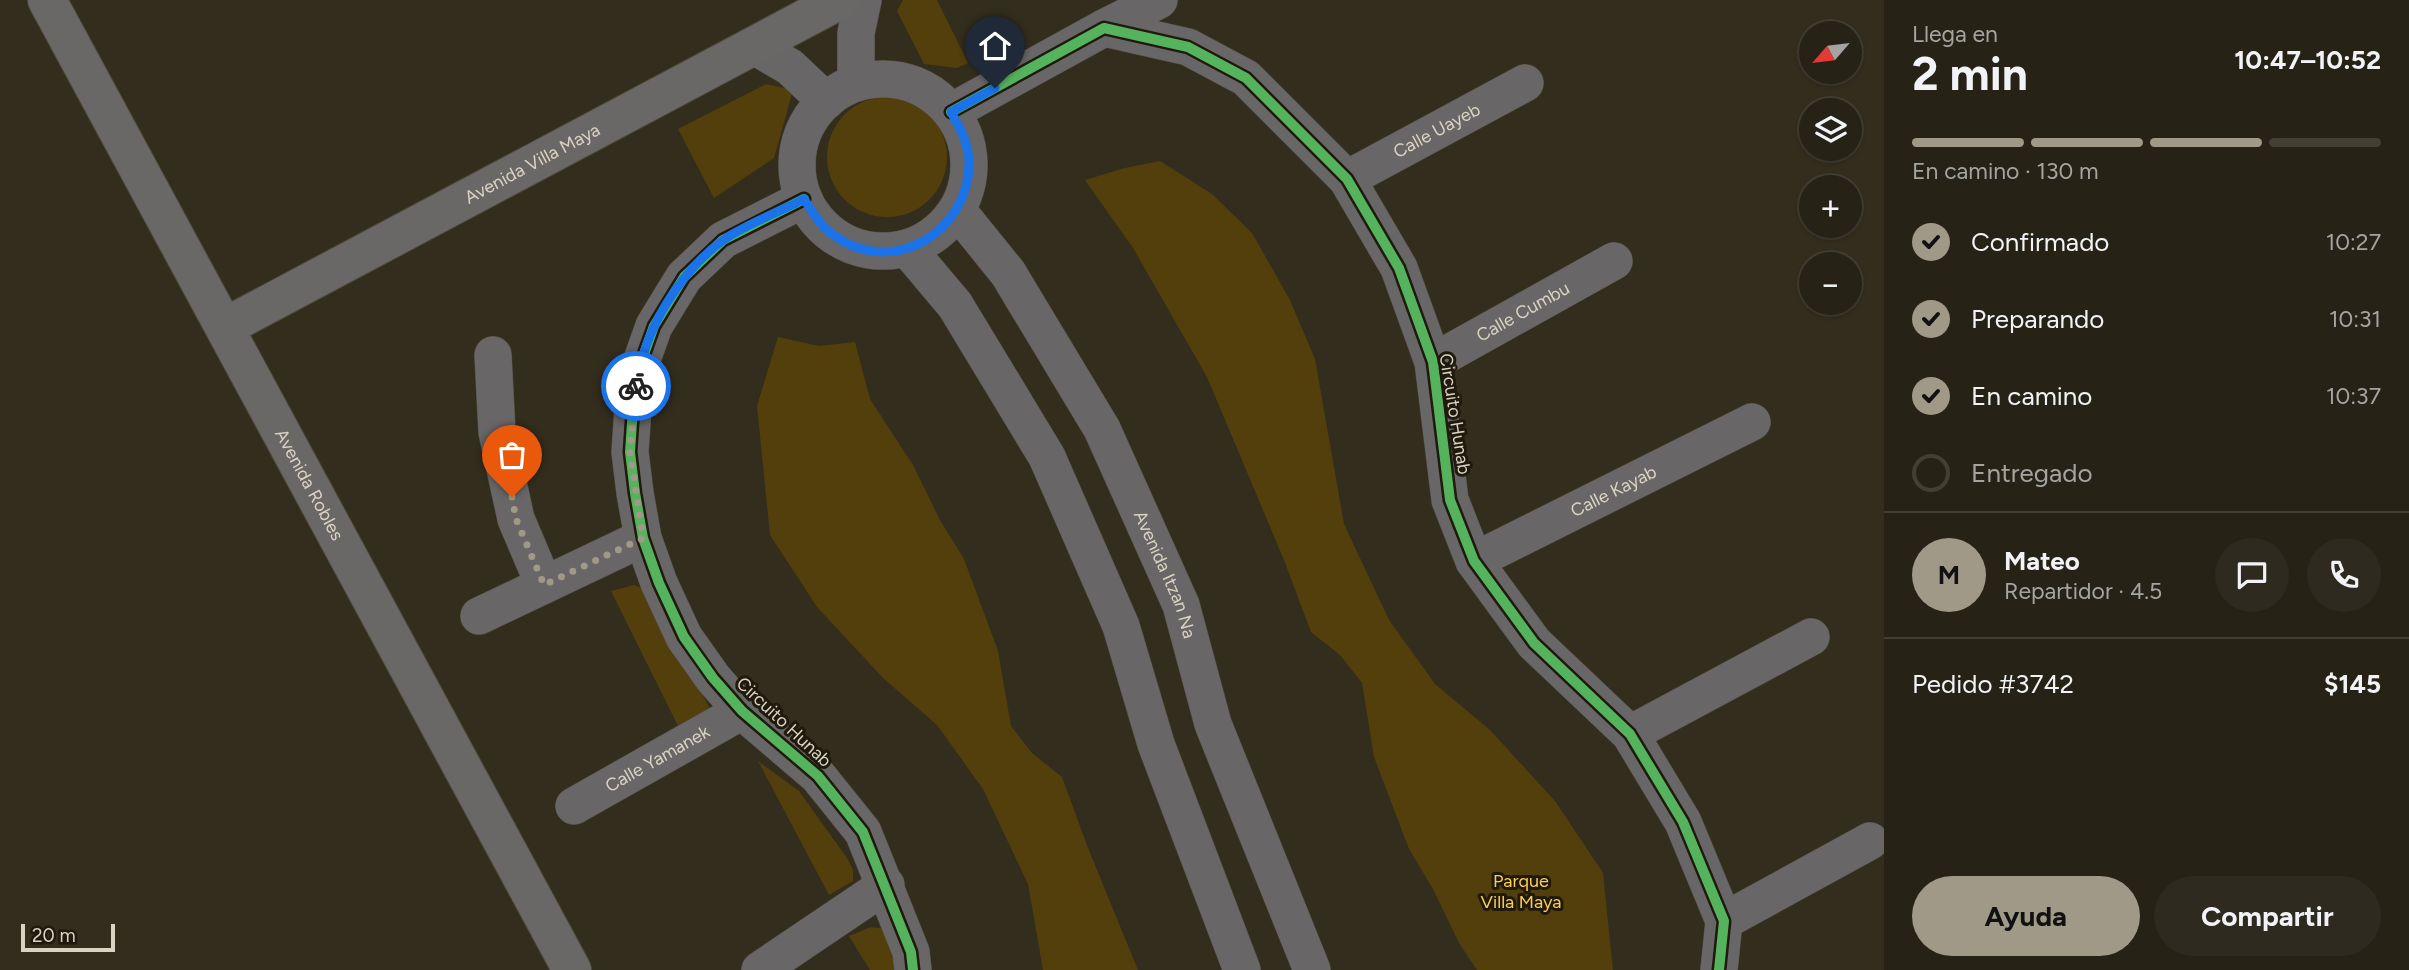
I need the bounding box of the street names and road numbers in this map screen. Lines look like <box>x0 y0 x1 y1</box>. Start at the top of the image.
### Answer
street label: Calle Uayeb <box>1389 98 1484 163</box>
street label: Avenida Villa Maya <box>461 119 604 209</box>
street label: Calle Cumbu <box>1472 277 1573 347</box>
street label: Circuito Hunab <box>1435 352 1475 476</box>
street label: Avenida Robles <box>270 425 348 544</box>
street label: Calle Kayab <box>1567 461 1660 522</box>
street label: Avenida Itzan Na <box>1129 507 1201 641</box>
street label: Circuito Hunab <box>732 672 836 772</box>
street label: Calle Yamanek <box>601 720 714 797</box>

